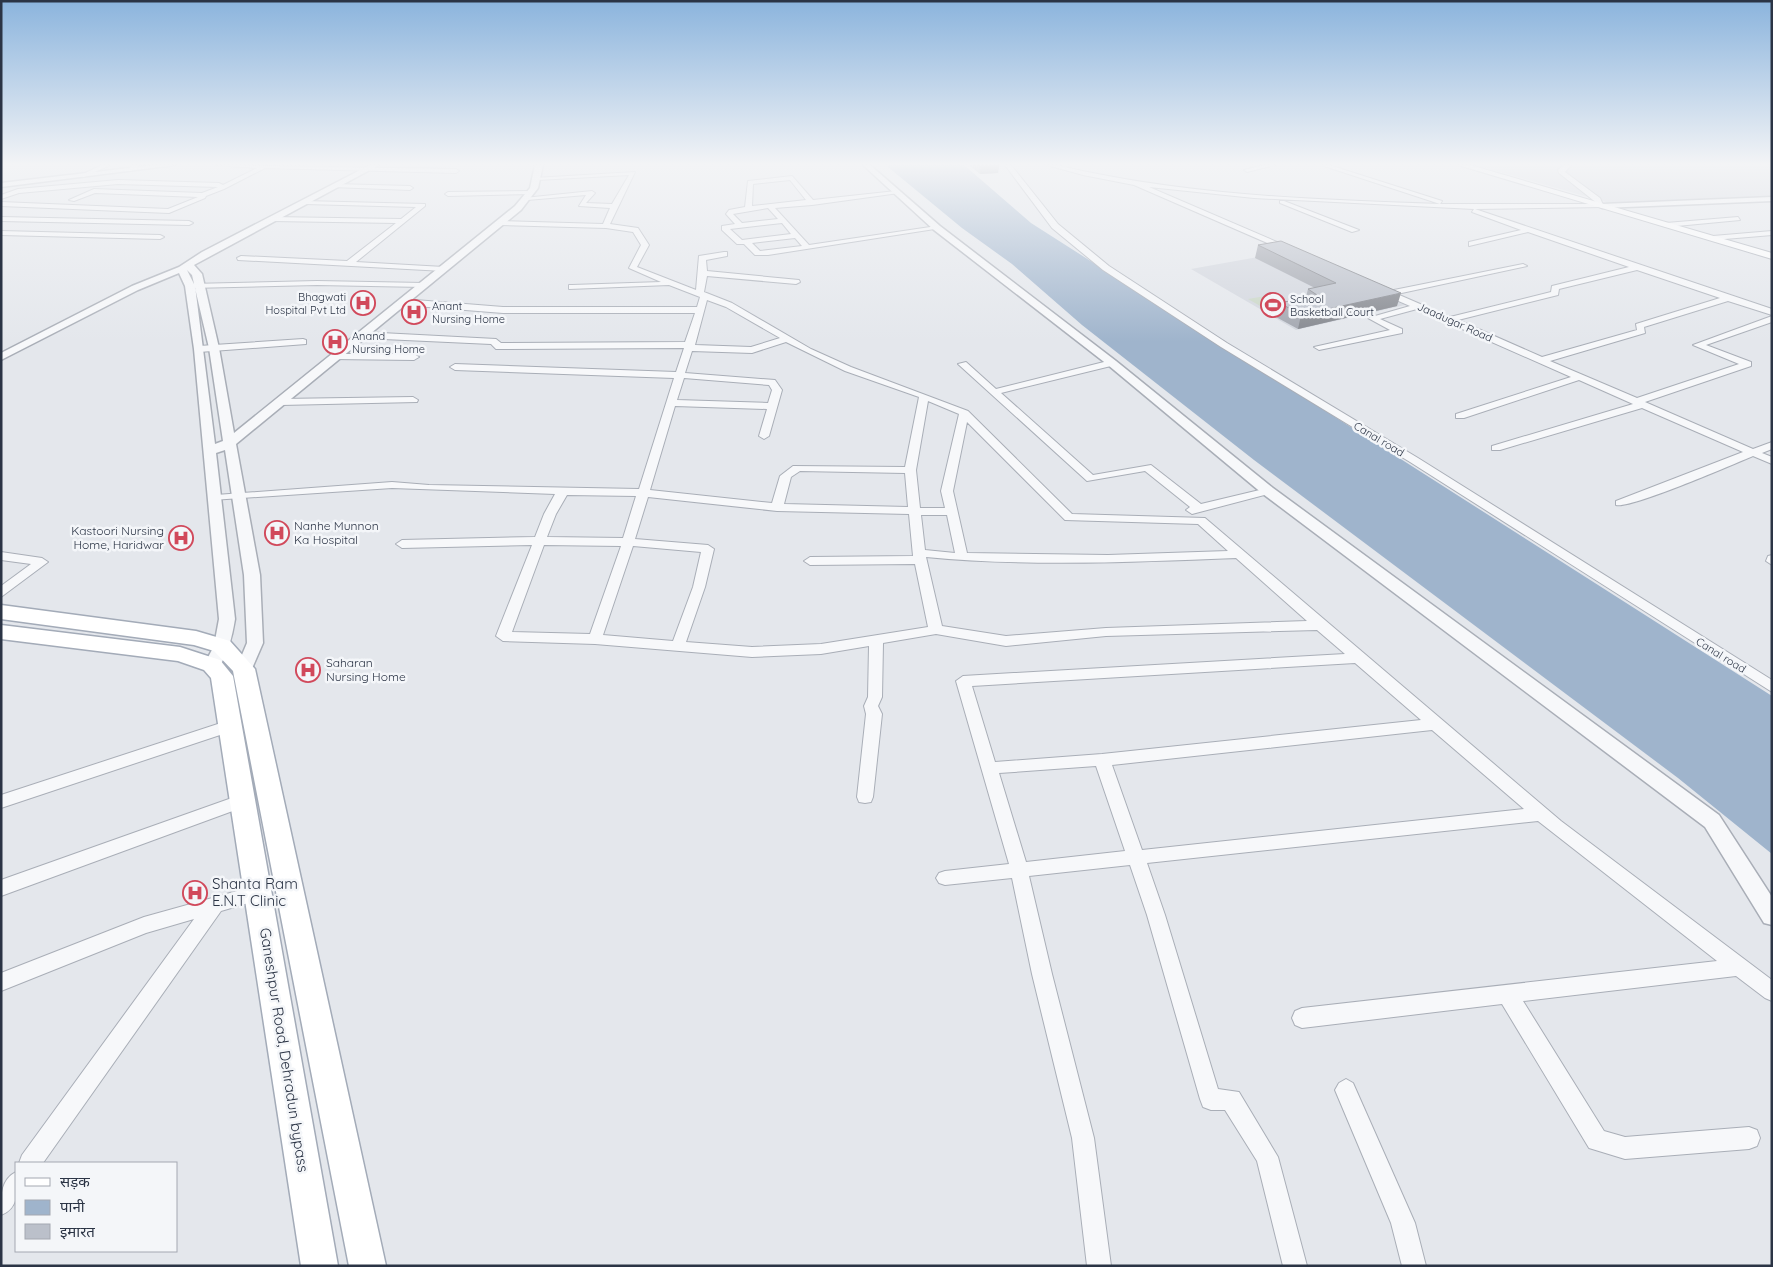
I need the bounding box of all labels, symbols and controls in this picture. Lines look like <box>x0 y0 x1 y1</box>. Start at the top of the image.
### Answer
place label: Bhagwati Hospital Pvt Ltd <box>265 290 346 317</box>
hospital icon: Bhagwati Hospital Pvt Ltd <box>350 290 376 316</box>
sports icon: School Basketball Court <box>1260 292 1286 318</box>
place label: School Basketball Court <box>1290 292 1374 319</box>
hospital icon: Anant Nursing Home <box>401 299 427 325</box>
place label: Anant Nursing Home <box>432 299 505 326</box>
street label: Jaadugar Road <box>1415 299 1495 345</box>
hospital icon: Anand Nursing Home <box>322 329 348 355</box>
place label: Anand Nursing Home <box>352 329 425 356</box>
street label: Canal road <box>1351 418 1407 460</box>
place label: Nanhe Munnon Ka Hospital <box>294 518 379 547</box>
hospital icon: Nanhe Munnon Ka Hospital <box>264 520 290 546</box>
place label: Kastoori Nursing Home, Haridwar <box>71 523 164 552</box>
hospital icon: Kastoori Nursing Home, Haridwar <box>168 525 194 551</box>
street label: Canal road <box>1693 634 1749 676</box>
place label: Saharan Nursing Home <box>326 655 406 684</box>
hospital icon: Saharan Nursing Home <box>295 657 321 683</box>
place label: Shanta Ram E.N.T Clinic <box>212 874 298 910</box>
hospital icon: Shanta Ram E.N.T Clinic <box>182 880 208 906</box>
street label: Ganeshpur Road, Dehradun bypass <box>256 926 313 1173</box>
legend <box>15 1162 178 1252</box>
text: सड़क <box>60 1172 90 1191</box>
text: पानी <box>60 1197 86 1216</box>
text: इमारत <box>60 1222 95 1241</box>

